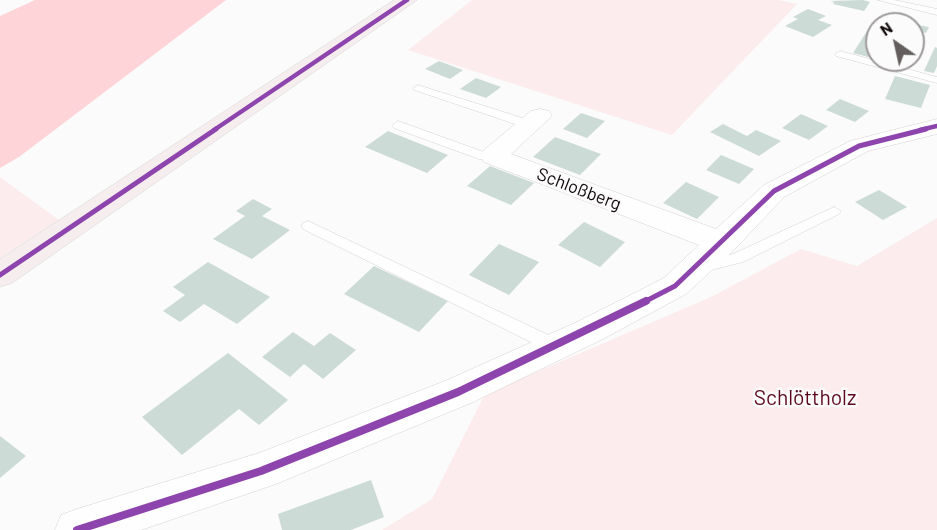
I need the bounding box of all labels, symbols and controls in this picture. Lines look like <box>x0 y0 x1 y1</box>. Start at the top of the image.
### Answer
north arrow <box>865 12 925 72</box>
text: N <box>876 17 895 39</box>
street label: Schloßberg <box>534 163 624 215</box>
park label: Schlöttholz <box>754 385 856 411</box>

